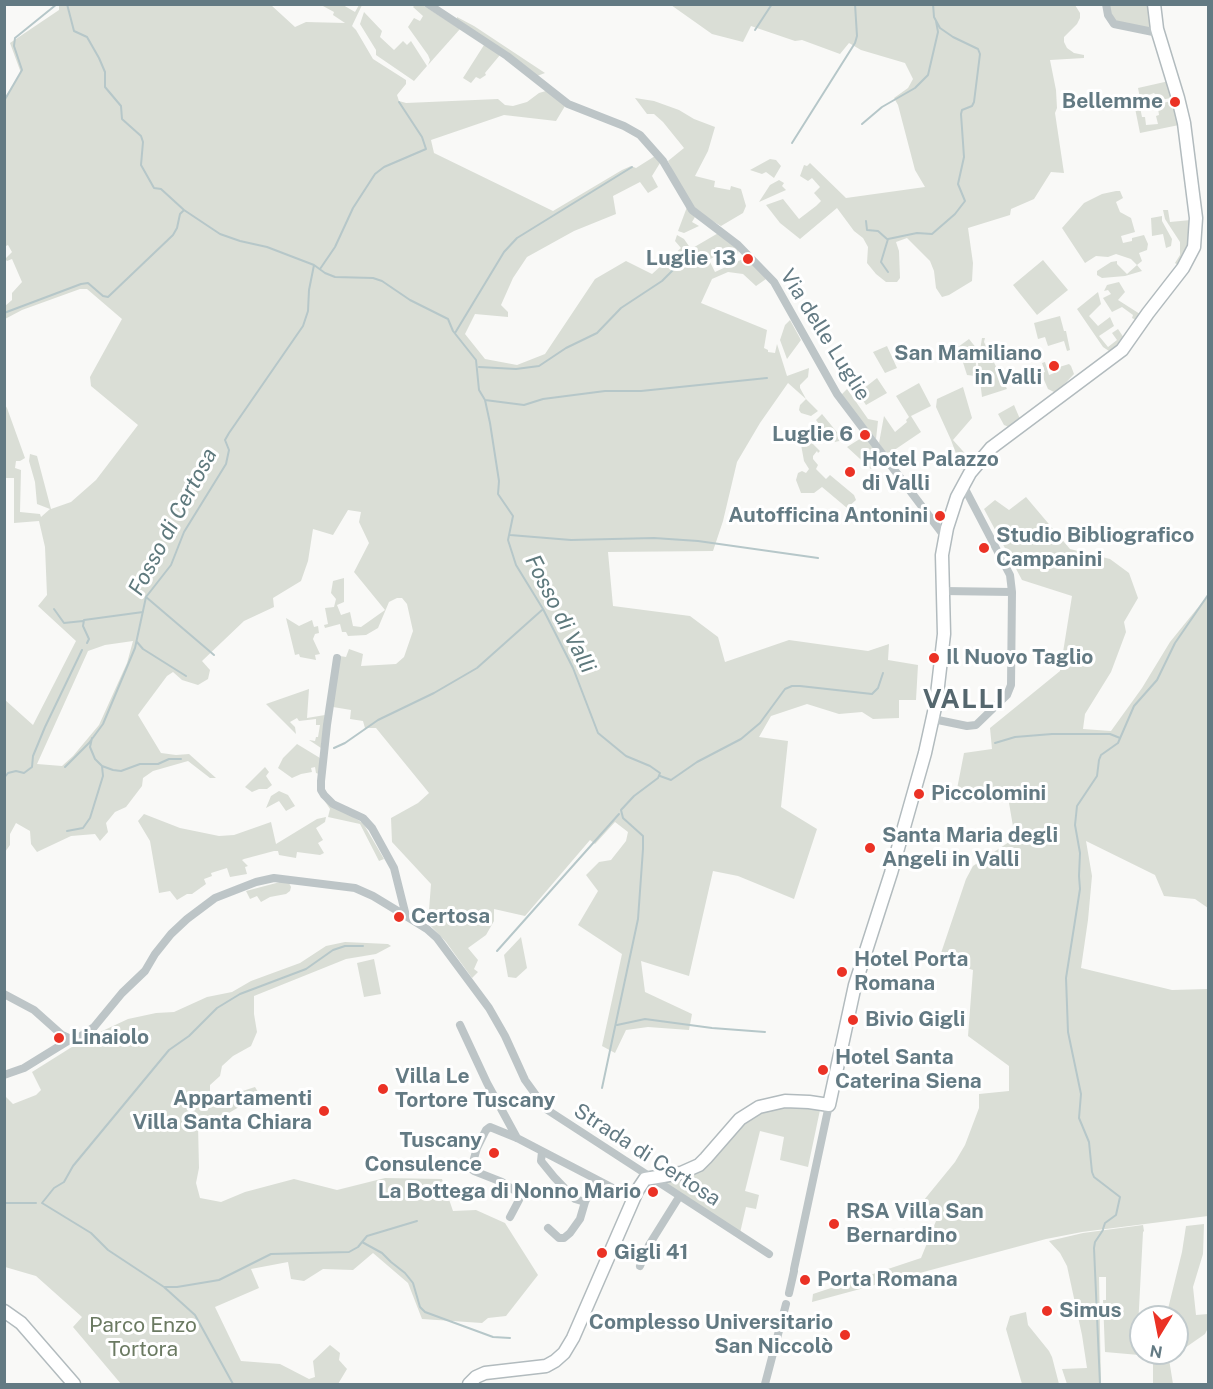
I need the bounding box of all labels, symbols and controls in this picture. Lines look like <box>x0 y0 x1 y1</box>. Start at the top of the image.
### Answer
place label: Bellemme <box>1062 89 1163 115</box>
marker: Bellemme <box>1168 95 1182 109</box>
place label: Luglie 13 <box>646 246 736 272</box>
marker: Luglie 13 <box>741 252 755 266</box>
street label: Via delle Luglie <box>775 265 875 405</box>
place label: San Mamiliano in Valli <box>894 341 1042 391</box>
marker: San Mamiliano in Valli <box>1047 359 1061 373</box>
place label: Luglie 6 <box>772 422 853 448</box>
marker: Luglie 6 <box>858 428 872 442</box>
water label: Fosso di Certosa <box>123 444 223 600</box>
place label: Hotel Palazzo di Valli <box>862 447 999 497</box>
marker: Hotel Palazzo di Valli <box>843 465 857 479</box>
place label: Autofficina Antonini <box>728 503 928 529</box>
marker: Autofficina Antonini <box>933 509 947 523</box>
place label: Studio Bibliografico Campanini <box>996 523 1194 573</box>
marker: Studio Bibliografico Campanini <box>977 541 991 555</box>
water label: Fosso di Valli <box>519 550 601 678</box>
place label: Il Nuovo Taglio <box>946 645 1093 671</box>
marker: Il Nuovo Taglio <box>927 651 941 665</box>
district label: VALLI <box>923 684 1005 716</box>
place label: Piccolomini <box>931 781 1046 807</box>
marker: Piccolomini <box>912 787 926 801</box>
place label: Santa Maria degli Angeli in Valli <box>882 823 1058 873</box>
marker: Santa Maria degli Angeli in Valli <box>863 841 877 855</box>
place label: Certosa <box>411 904 490 930</box>
marker: Certosa <box>392 910 406 924</box>
place label: Hotel Porta Romana <box>854 947 968 997</box>
marker: Hotel Porta Romana <box>835 965 849 979</box>
place label: Bivio Gigli <box>865 1007 965 1033</box>
marker: Bivio Gigli <box>846 1013 860 1027</box>
place label: Linaiolo <box>71 1025 149 1051</box>
marker: Linaiolo <box>52 1031 66 1045</box>
place label: Hotel Santa Caterina Siena <box>835 1045 982 1095</box>
marker: Hotel Santa Caterina Siena <box>816 1063 830 1077</box>
place label: Villa Le Tortore Tuscany <box>395 1064 555 1114</box>
marker: Villa Le Tortore Tuscany <box>376 1082 390 1096</box>
place label: Appartamenti Villa Santa Chiara <box>132 1086 312 1136</box>
street label: Strada di Certosa <box>569 1098 725 1212</box>
marker: Appartamenti Villa Santa Chiara <box>317 1104 331 1118</box>
place label: Tuscany Consulence <box>364 1128 482 1178</box>
marker: Tuscany Consulence <box>487 1146 501 1160</box>
place label: La Bottega di Nonno Mario <box>378 1179 641 1205</box>
marker: La Bottega di Nonno Mario <box>646 1185 660 1199</box>
place label: RSA Villa San Bernardino <box>846 1199 984 1249</box>
marker: RSA Villa San Bernardino <box>827 1217 841 1231</box>
place label: Gigli 41 <box>614 1240 689 1266</box>
marker: Gigli 41 <box>595 1246 609 1260</box>
place label: Porta Romana <box>817 1267 958 1293</box>
marker: Porta Romana <box>798 1273 812 1287</box>
place label: Simus <box>1059 1298 1122 1324</box>
marker: Simus <box>1040 1304 1054 1318</box>
north arrow <box>1129 1305 1189 1365</box>
place label: Complesso Universitario San Niccolò <box>589 1310 833 1360</box>
park label: Parco Enzo Tortora <box>89 1313 197 1363</box>
marker: Complesso Universitario San Niccolò <box>838 1328 852 1342</box>
text: N <box>1148 1341 1164 1362</box>

